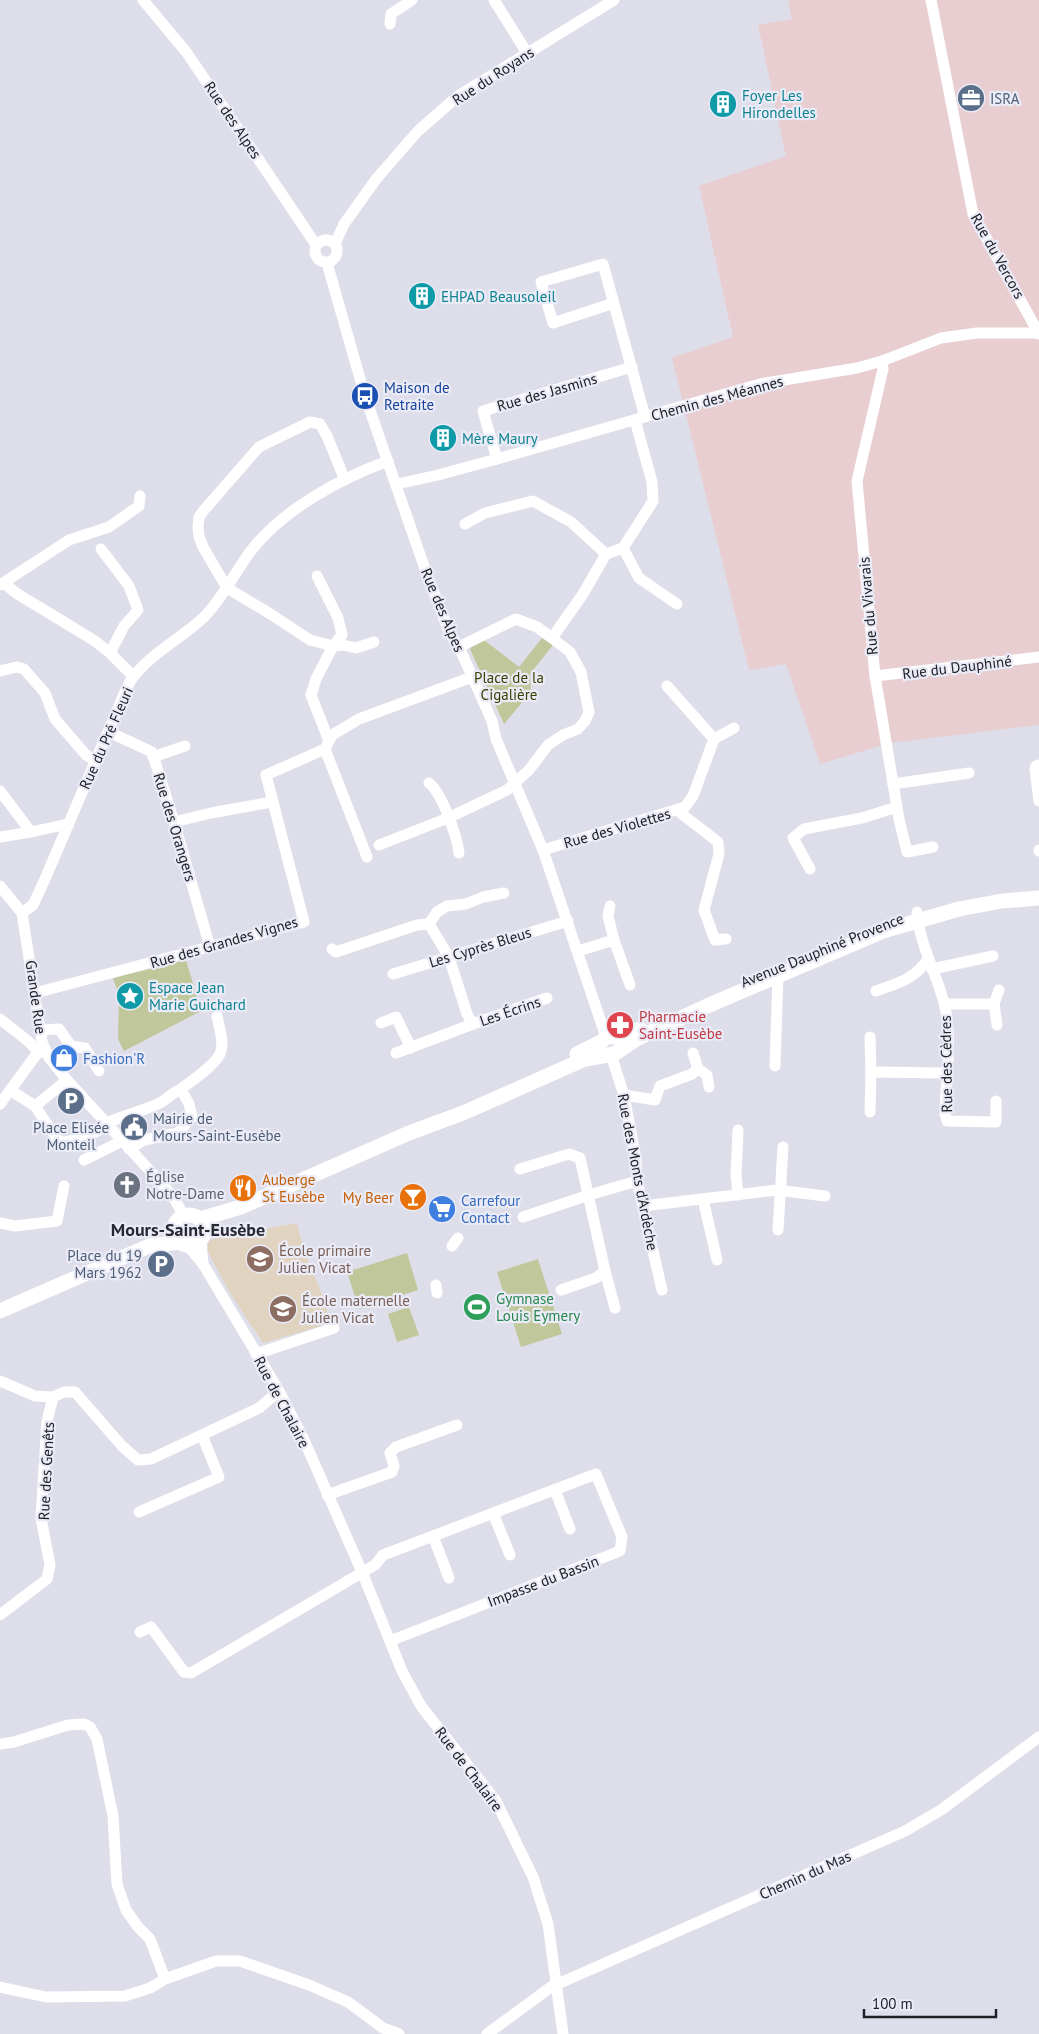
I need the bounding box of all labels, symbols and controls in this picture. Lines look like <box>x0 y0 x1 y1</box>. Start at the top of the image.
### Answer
street label: Rue du Royans <box>449 43 537 109</box>
street label: Rue des Alpes <box>200 78 266 162</box>
office icon: ISRA <box>956 83 986 113</box>
place label: Foyer Les Hirondelles <box>742 86 816 122</box>
building icon: Foyer Les Hirondelles <box>708 89 738 119</box>
place label: ISRA <box>990 89 1020 108</box>
street label: Rue du Vercors <box>967 210 1029 302</box>
building icon: EHPAD Beausoleil <box>407 281 437 311</box>
place label: EHPAD Beausoleil <box>441 287 556 306</box>
street label: Rue des Jasmins <box>495 369 599 415</box>
street label: Chemin des Méannes <box>649 371 785 425</box>
place label: Maison de Retraite <box>384 378 450 414</box>
bus stop icon: Maison de Retraite <box>350 381 380 411</box>
building icon: Mère Maury <box>428 423 458 453</box>
place label: Mère Maury <box>462 429 538 448</box>
street label: Rue du Vivarais <box>854 556 882 656</box>
street label: Rue des Alpes <box>417 565 469 655</box>
street label: Rue du Dauphiné <box>901 651 1013 683</box>
park label: Place de la Cigalière <box>474 668 544 704</box>
street label: Rue du Pré Fleuri <box>75 684 137 792</box>
street label: Rue des Orangers <box>149 770 201 884</box>
street label: Rue des Violettes <box>561 804 673 852</box>
street label: Avenue Dauphiné Provence <box>738 909 906 991</box>
street label: Rue des Grandes Vignes <box>148 912 300 972</box>
street label: Les Cyprès Bleus <box>427 922 533 972</box>
street label: Grande Rue <box>21 959 51 1035</box>
place label: Espace Jean Marie Guichard <box>149 978 246 1014</box>
place icon: Espace Jean Marie Guichard <box>115 981 145 1011</box>
street label: Les Écrins <box>477 992 543 1030</box>
place label: Pharmacie Saint-Eusèbe <box>639 1007 722 1043</box>
pharmacy icon: Pharmacie Saint-Eusèbe <box>605 1010 635 1040</box>
street label: Rue des Cèdres <box>936 1015 956 1113</box>
shop icon: Fashion'R <box>49 1043 79 1073</box>
place label: Fashion'R <box>83 1049 145 1068</box>
parking icon: Place Elisée Monteil <box>56 1086 86 1116</box>
street label: Rue des Monts d'Ardèche <box>613 1092 663 1252</box>
place label: Mairie de Mours-Saint-Eusèbe <box>153 1109 281 1145</box>
public building icon: Mairie de Mours-Saint-Eusèbe <box>119 1112 149 1142</box>
place label: Place Elisée Monteil <box>33 1118 109 1154</box>
place label: Église Notre-Dame <box>146 1167 224 1203</box>
church icon: Église Notre-Dame <box>112 1170 142 1200</box>
place label: Auberge St Eusèbe <box>262 1170 325 1206</box>
restaurant icon: Auberge St Eusèbe <box>228 1173 258 1203</box>
bar icon: My Beer <box>398 1182 428 1212</box>
place label: My Beer <box>343 1188 394 1207</box>
place label: Carrefour Contact <box>461 1191 520 1227</box>
supermarket icon: Carrefour Contact <box>427 1194 457 1224</box>
district label: Mours-Saint-Eusèbe <box>111 1218 265 1241</box>
place label: École primaire Julien Vicat <box>278 1241 371 1277</box>
school or university icon: École primaire Julien Vicat <box>245 1244 275 1274</box>
place label: Place du 19 Mars 1962 <box>67 1246 142 1282</box>
parking icon: Place du 19 Mars 1962 <box>146 1249 176 1279</box>
place label: Gymnase Louis Eymery <box>496 1289 580 1325</box>
place label: École maternelle Julien Vicat <box>301 1291 410 1327</box>
sports icon: Gymnase Louis Eymery <box>462 1292 492 1322</box>
school or university icon: École maternelle Julien Vicat <box>268 1294 298 1324</box>
street label: Rue de Chalaire <box>250 1353 314 1451</box>
street label: Rue des Genêts <box>34 1421 58 1521</box>
street label: Impasse du Bassin <box>485 1551 601 1611</box>
street label: Rue de Chalaire <box>431 1723 507 1815</box>
street label: Chemin du Mas <box>756 1846 854 1904</box>
scale bar <box>864 1986 996 2018</box>
text: 100 m <box>872 1994 913 2013</box>

